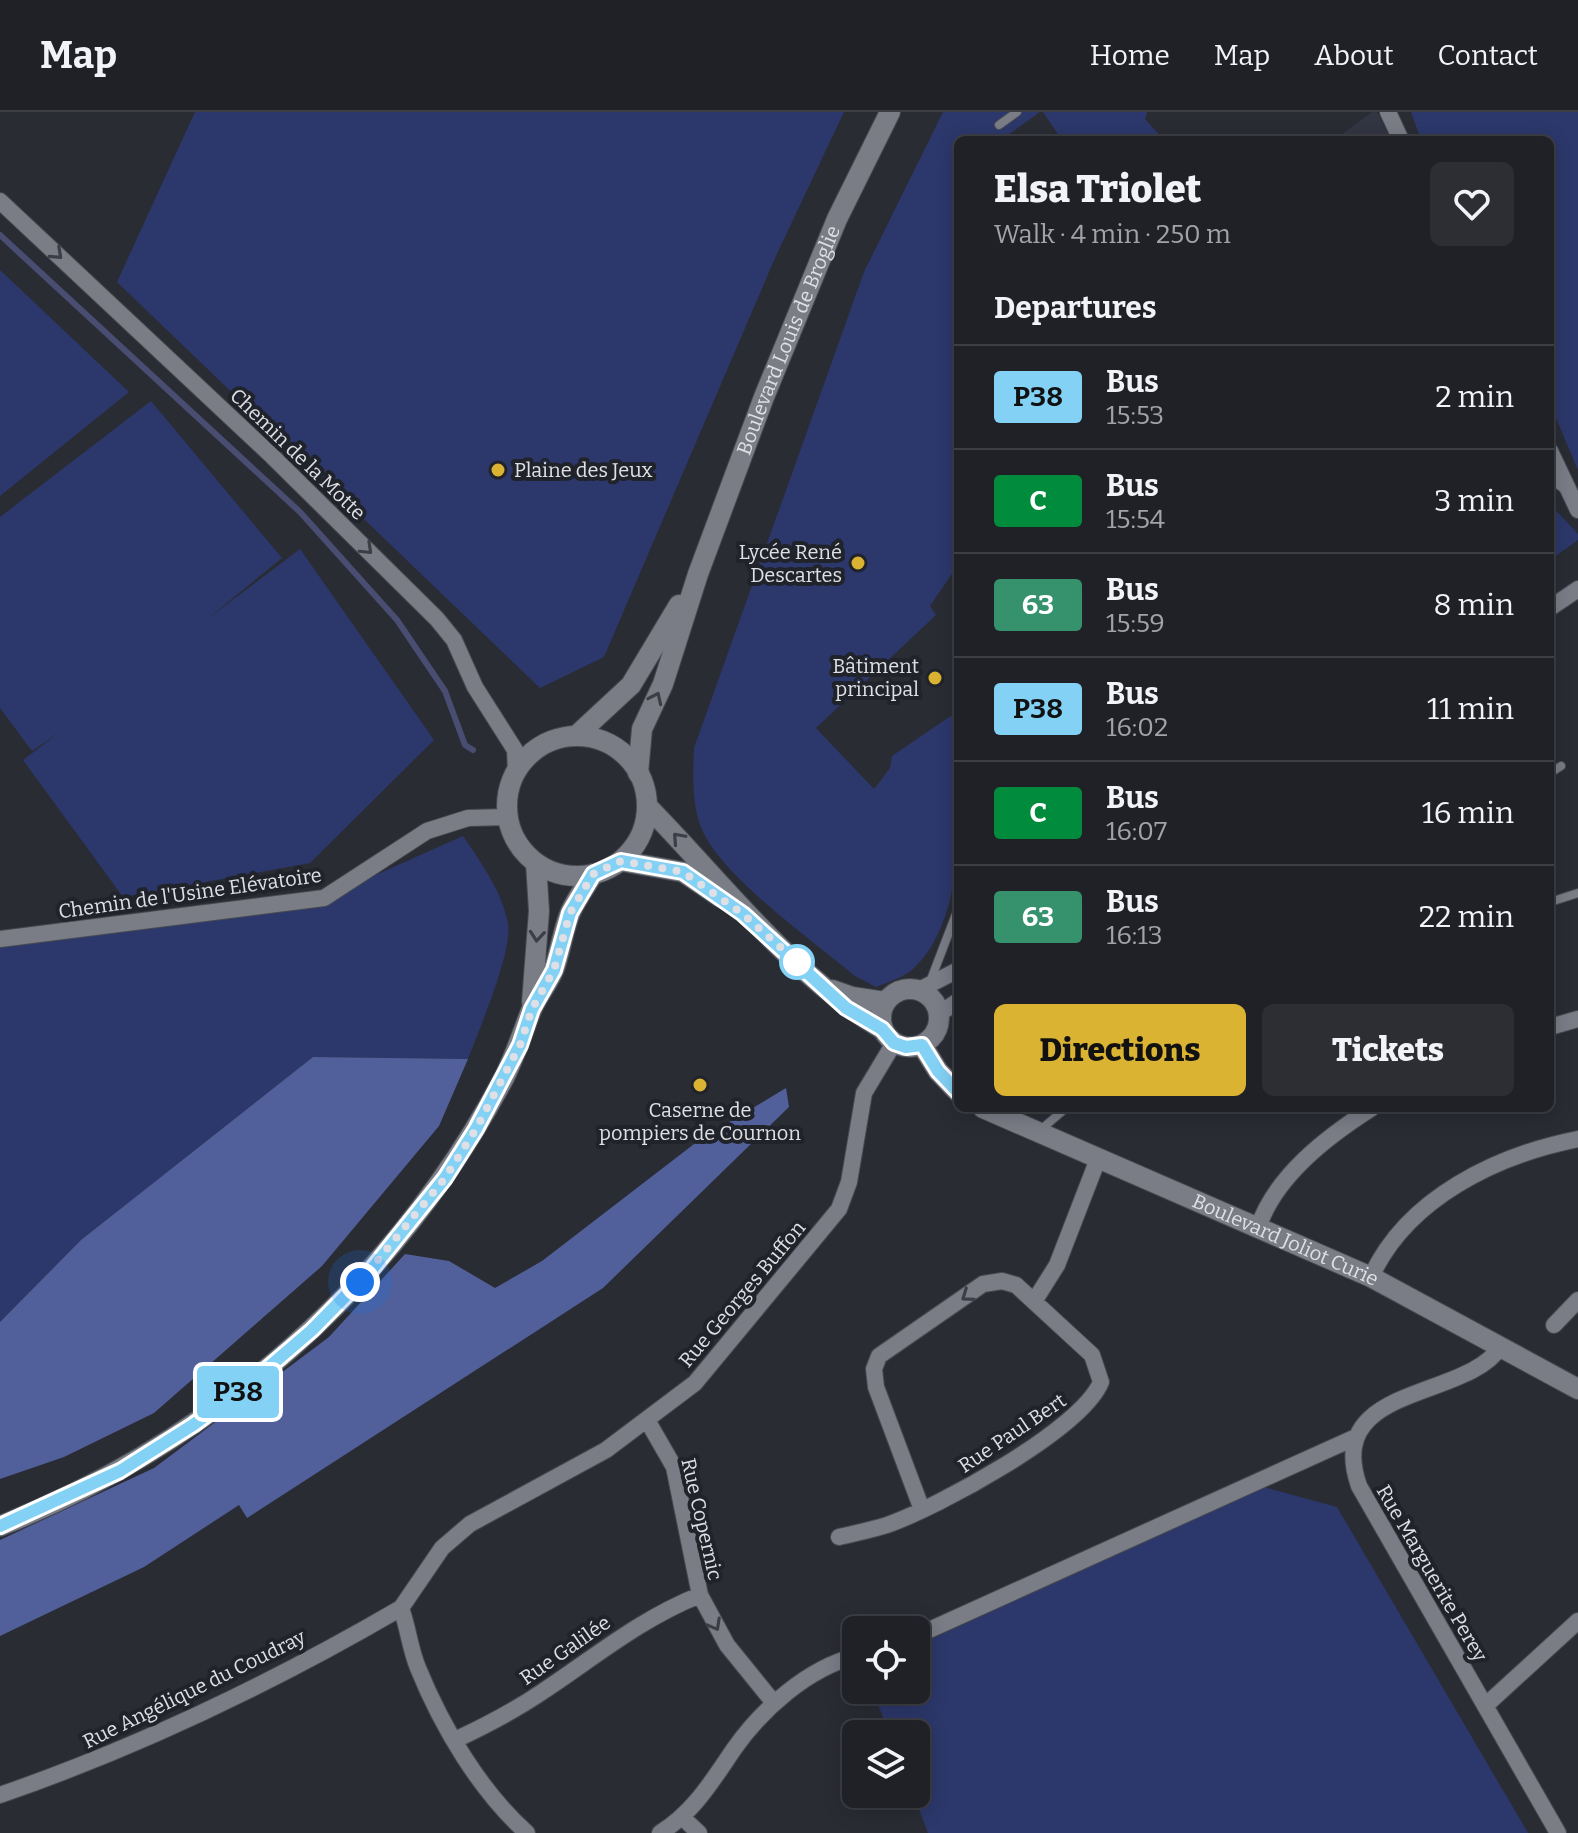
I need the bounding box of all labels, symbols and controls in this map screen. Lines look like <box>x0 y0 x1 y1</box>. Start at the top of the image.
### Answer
text: Map <box>40 32 117 78</box>
text: Home <box>1090 39 1170 72</box>
text: Map <box>1214 39 1270 72</box>
text: About <box>1314 39 1394 72</box>
text: Contact <box>1438 39 1538 72</box>
button: heart <box>1430 162 1514 246</box>
text: Elsa Triolet <box>994 166 1201 212</box>
text: Walk · 4 min · 250 m <box>994 219 1231 250</box>
street label: Boulevard Louis de Broglie <box>732 222 845 458</box>
one-way arrow <box>48 245 62 260</box>
text: Departures <box>994 290 1157 326</box>
text: Bus <box>1106 364 1159 400</box>
text: 2 min <box>1435 379 1514 415</box>
text: P38 <box>1013 380 1063 413</box>
street label: Chemin de la Motte <box>225 383 371 525</box>
text: 15:53 <box>1106 400 1164 431</box>
place label: Plaine des Jeux <box>514 458 653 482</box>
marker: Plaine des Jeux <box>489 461 507 479</box>
text: Bus <box>1106 468 1159 504</box>
text: 3 min <box>1434 483 1514 519</box>
text: C <box>1029 484 1047 517</box>
text: 15:54 <box>1106 504 1165 535</box>
one-way arrow <box>358 540 372 554</box>
place label: Lycée René Descartes <box>739 540 842 587</box>
marker: Lycée René Descartes <box>849 554 867 572</box>
text: Bus <box>1106 572 1159 608</box>
text: 8 min <box>1433 587 1514 623</box>
text: 63 <box>1022 588 1054 621</box>
text: 15:59 <box>1106 608 1165 639</box>
place label: Bâtiment principal <box>832 654 919 701</box>
marker: Bâtiment principal <box>926 669 944 687</box>
text: Bus <box>1106 676 1159 712</box>
text: 11 min <box>1427 691 1514 727</box>
one-way arrow <box>646 692 662 706</box>
text: P38 <box>1013 692 1063 725</box>
text: 16:02 <box>1106 712 1168 743</box>
text: Bus <box>1106 780 1159 816</box>
text: 16 min <box>1422 795 1514 831</box>
text: C <box>1029 796 1047 829</box>
text: 16:07 <box>1106 816 1167 847</box>
one-way arrow <box>673 832 687 847</box>
street label: Chemin de l'Usine Elévatoire <box>57 863 323 923</box>
text: Bus <box>1106 884 1159 920</box>
text: 22 min <box>1419 899 1514 935</box>
text: 63 <box>1022 900 1054 933</box>
text: 16:13 <box>1106 920 1163 951</box>
one-way arrow <box>529 930 546 943</box>
unlabelled marker <box>780 945 814 979</box>
button: Directions <box>994 1004 1246 1096</box>
button: Tickets <box>1262 1004 1514 1096</box>
marker: Caserne de pompiers de Cournon <box>691 1076 709 1094</box>
place label: Caserne de pompiers de Cournon <box>599 1098 801 1145</box>
street label: Boulevard Joliot Curie <box>1189 1189 1383 1291</box>
street label: Rue Georges Buffon <box>674 1216 810 1372</box>
your location <box>340 1262 380 1302</box>
one-way arrow <box>961 1286 975 1301</box>
line badge: P38 <box>192 1366 284 1418</box>
text: P38 <box>213 1375 263 1408</box>
street label: Rue Paul Bert <box>954 1388 1070 1478</box>
street label: Rue Copernic <box>676 1456 728 1582</box>
street label: Rue Marguerite Perey <box>1372 1480 1493 1666</box>
street label: Rue Galilée <box>515 1610 615 1690</box>
one-way arrow <box>705 1616 721 1631</box>
map controls <box>842 1616 930 1808</box>
button: locate <box>842 1616 930 1704</box>
street label: Rue Angélique du Coudray <box>79 1624 310 1753</box>
button: layers <box>842 1720 930 1808</box>

